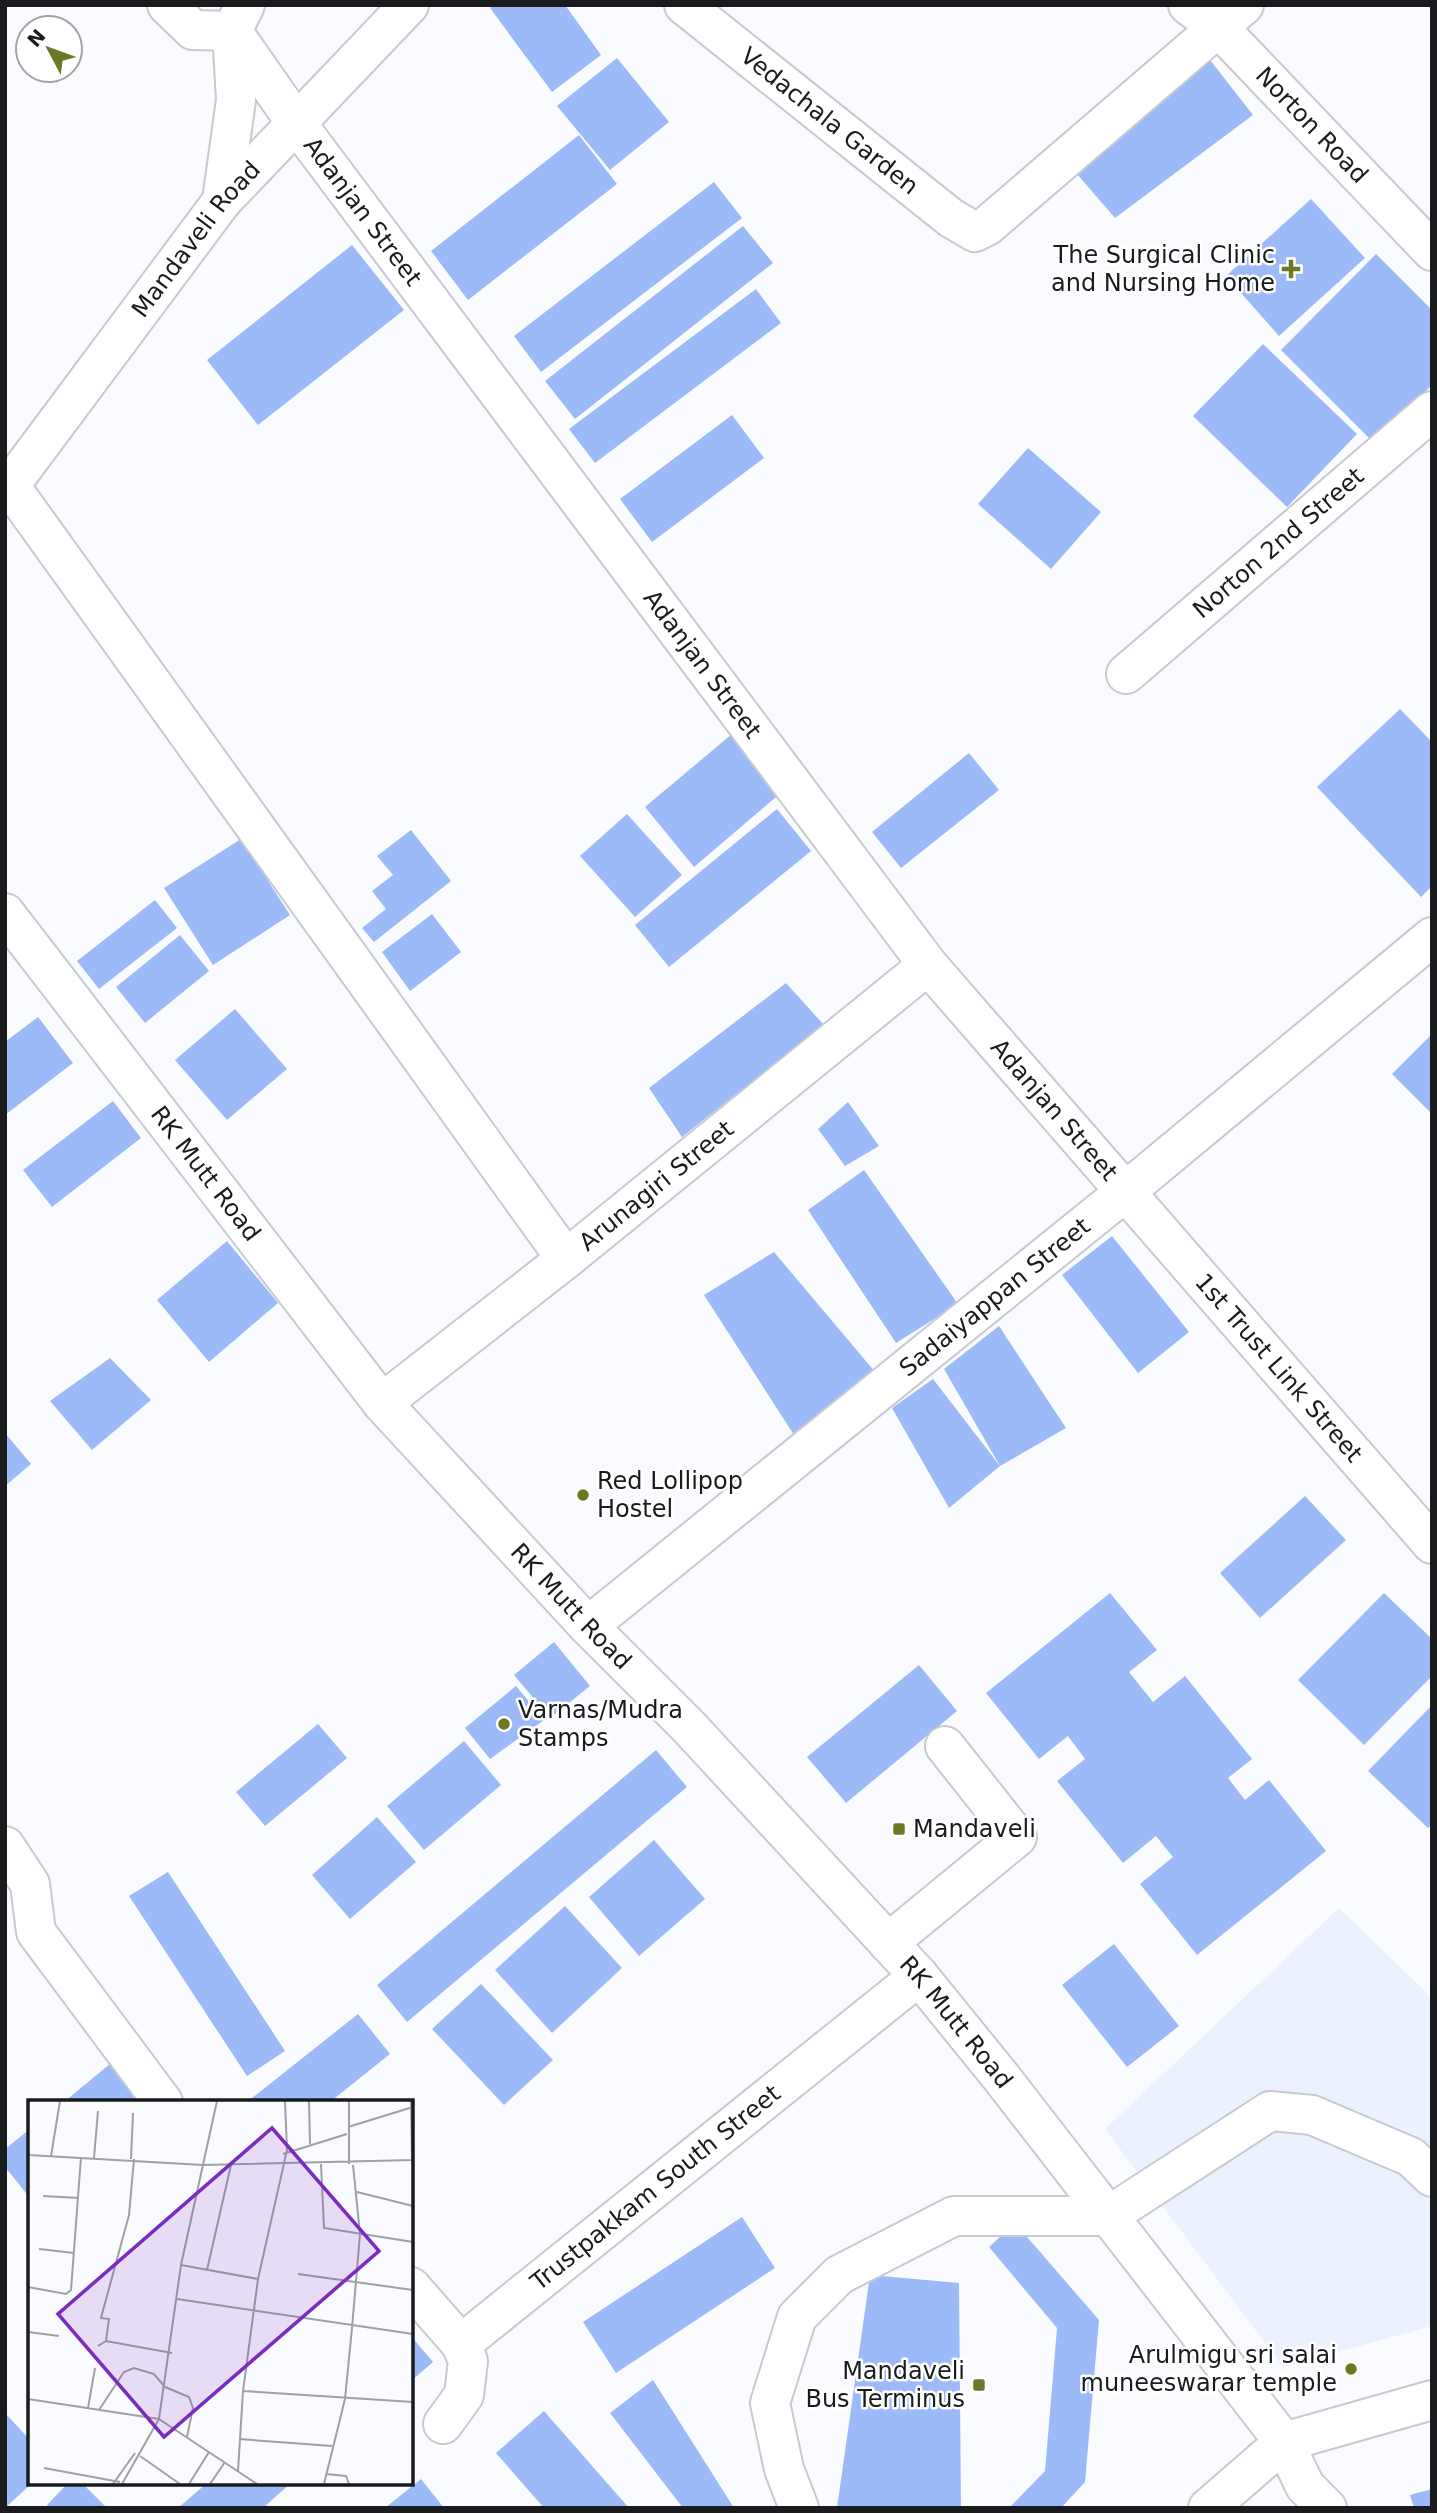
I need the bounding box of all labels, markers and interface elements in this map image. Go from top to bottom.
north arrow [14,14,84,84]
text: N [23,25,50,51]
street label: Vedachala Garden [735,42,924,200]
street label: Norton Road [1250,61,1374,189]
street label: Adanjan Street [298,132,427,291]
street label: Mandaveli Road [126,156,266,323]
place label: The Surgical Clinic and Nursing Home [1051,241,1275,297]
marker: The Surgical Clinic and Nursing Home [1281,259,1301,279]
street label: Norton 2nd Street [1187,462,1369,624]
street label: Adanjan Street [638,585,767,744]
street label: Adanjan Street [985,1033,1123,1186]
street label: RK Mutt Road [145,1101,266,1247]
street label: Arunagiri Street [574,1115,739,1257]
street label: Sadaiyappan Street [894,1212,1096,1382]
street label: 1st Trust Link Street [1189,1268,1368,1468]
place label: Red Lollipop Hostel [597,1467,743,1523]
marker: Red Lollipop Hostel [575,1487,591,1503]
street label: RK Mutt Road [505,1538,637,1675]
place label: Varnas/Mudra Stamps [518,1696,683,1752]
marker: Varnas/Mudra Stamps [496,1716,512,1732]
place label: Mandaveli [913,1815,1036,1843]
marker: Mandaveli [891,1821,907,1837]
street label: RK Mutt Road [894,1950,1019,2094]
street label: Trustpakkam South Street [525,2079,786,2297]
inset map [28,2100,413,2485]
place label: Arulmigu sri salai muneeswarar temple [1081,2341,1337,2397]
place label: Mandaveli Bus Terminus [805,2357,965,2413]
marker: Arulmigu sri salai muneeswarar temple [1343,2361,1359,2377]
marker: Mandaveli Bus Terminus [971,2377,987,2393]

